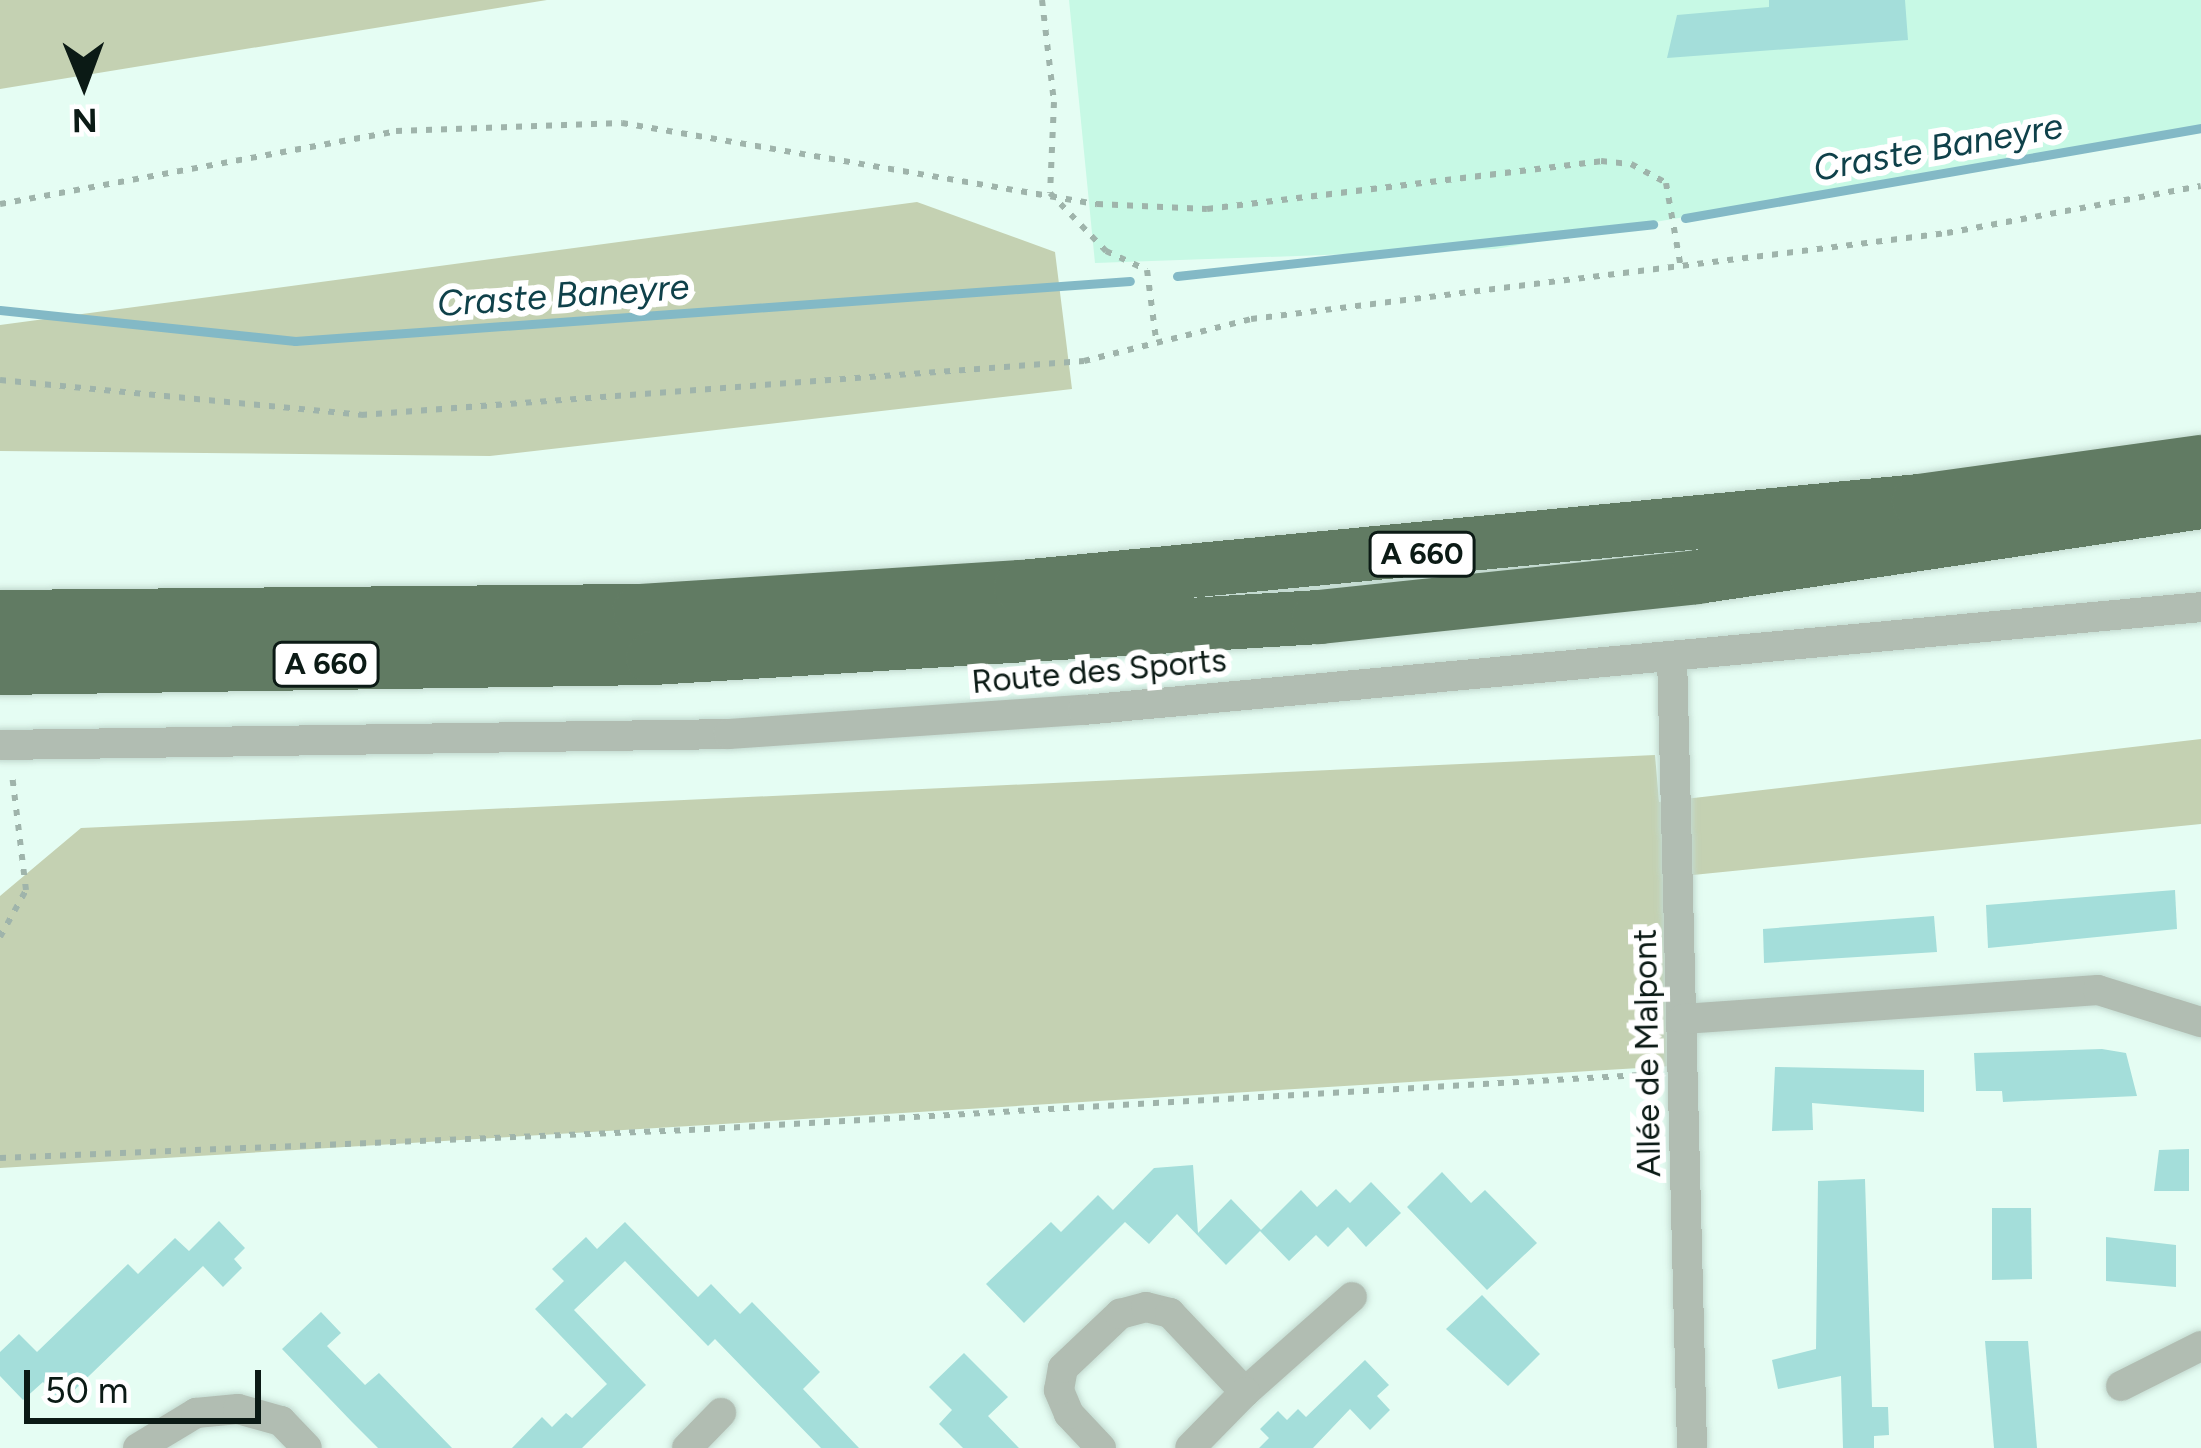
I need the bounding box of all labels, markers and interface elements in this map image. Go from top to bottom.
north arrow [24,24,144,144]
text: N [72,101,98,140]
water label: Craste Baneyre [1810,104,2066,190]
water label: Craste Baneyre [436,265,690,325]
road number: A 660 [1368,530,1476,578]
road number: A 660 [272,640,380,688]
street label: Route des Sports [970,640,1228,702]
street label: Allée de Malpont [1625,929,1669,1177]
scale bar [30,1346,267,1420]
text: 50 m [45,1369,128,1412]

